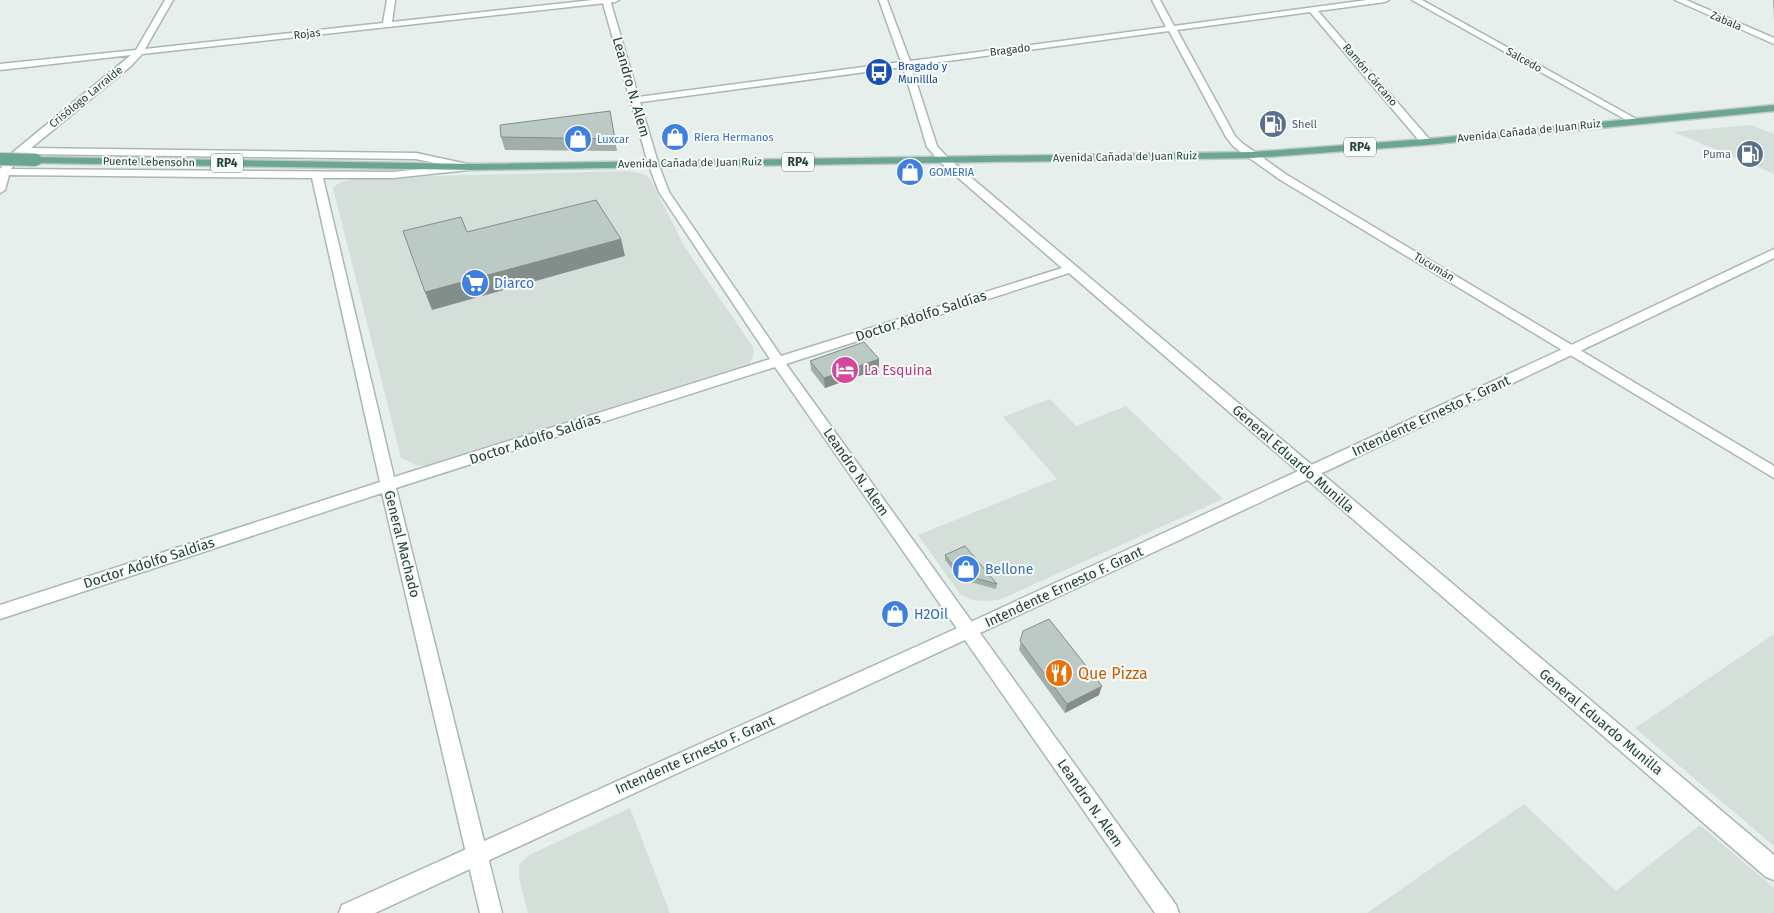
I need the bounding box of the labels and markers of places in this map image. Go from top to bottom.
bus stop icon: Bragado y Munillla [864,57,894,87]
place label: Bragado y Munillla [898,60,948,86]
fuel station icon: Shell [1258,109,1288,139]
place label: Shell [1292,118,1317,131]
shop icon: Riera Hermanos [660,122,690,152]
shop icon: Luxcar [563,124,593,154]
place label: Riera Hermanos [694,131,774,144]
place label: Luxcar [597,133,630,146]
fuel station icon: Puma [1735,139,1765,169]
place label: Puma [1703,148,1731,161]
shop icon: GOMERIA [895,157,925,187]
place label: GOMERIA [929,166,975,179]
supermarket icon: Diarco [460,268,490,298]
place label: Diarco [494,275,534,292]
hotel icon: La Esquina [830,355,860,385]
place label: La Esquina [864,362,932,379]
shop icon: Bellone [951,554,981,584]
place label: Bellone [985,561,1033,578]
shop icon: H2Oil [880,599,910,629]
place label: H2Oil [914,606,948,623]
restaurant icon: Que Pizza [1044,658,1074,688]
place label: Que Pizza [1078,664,1148,683]

